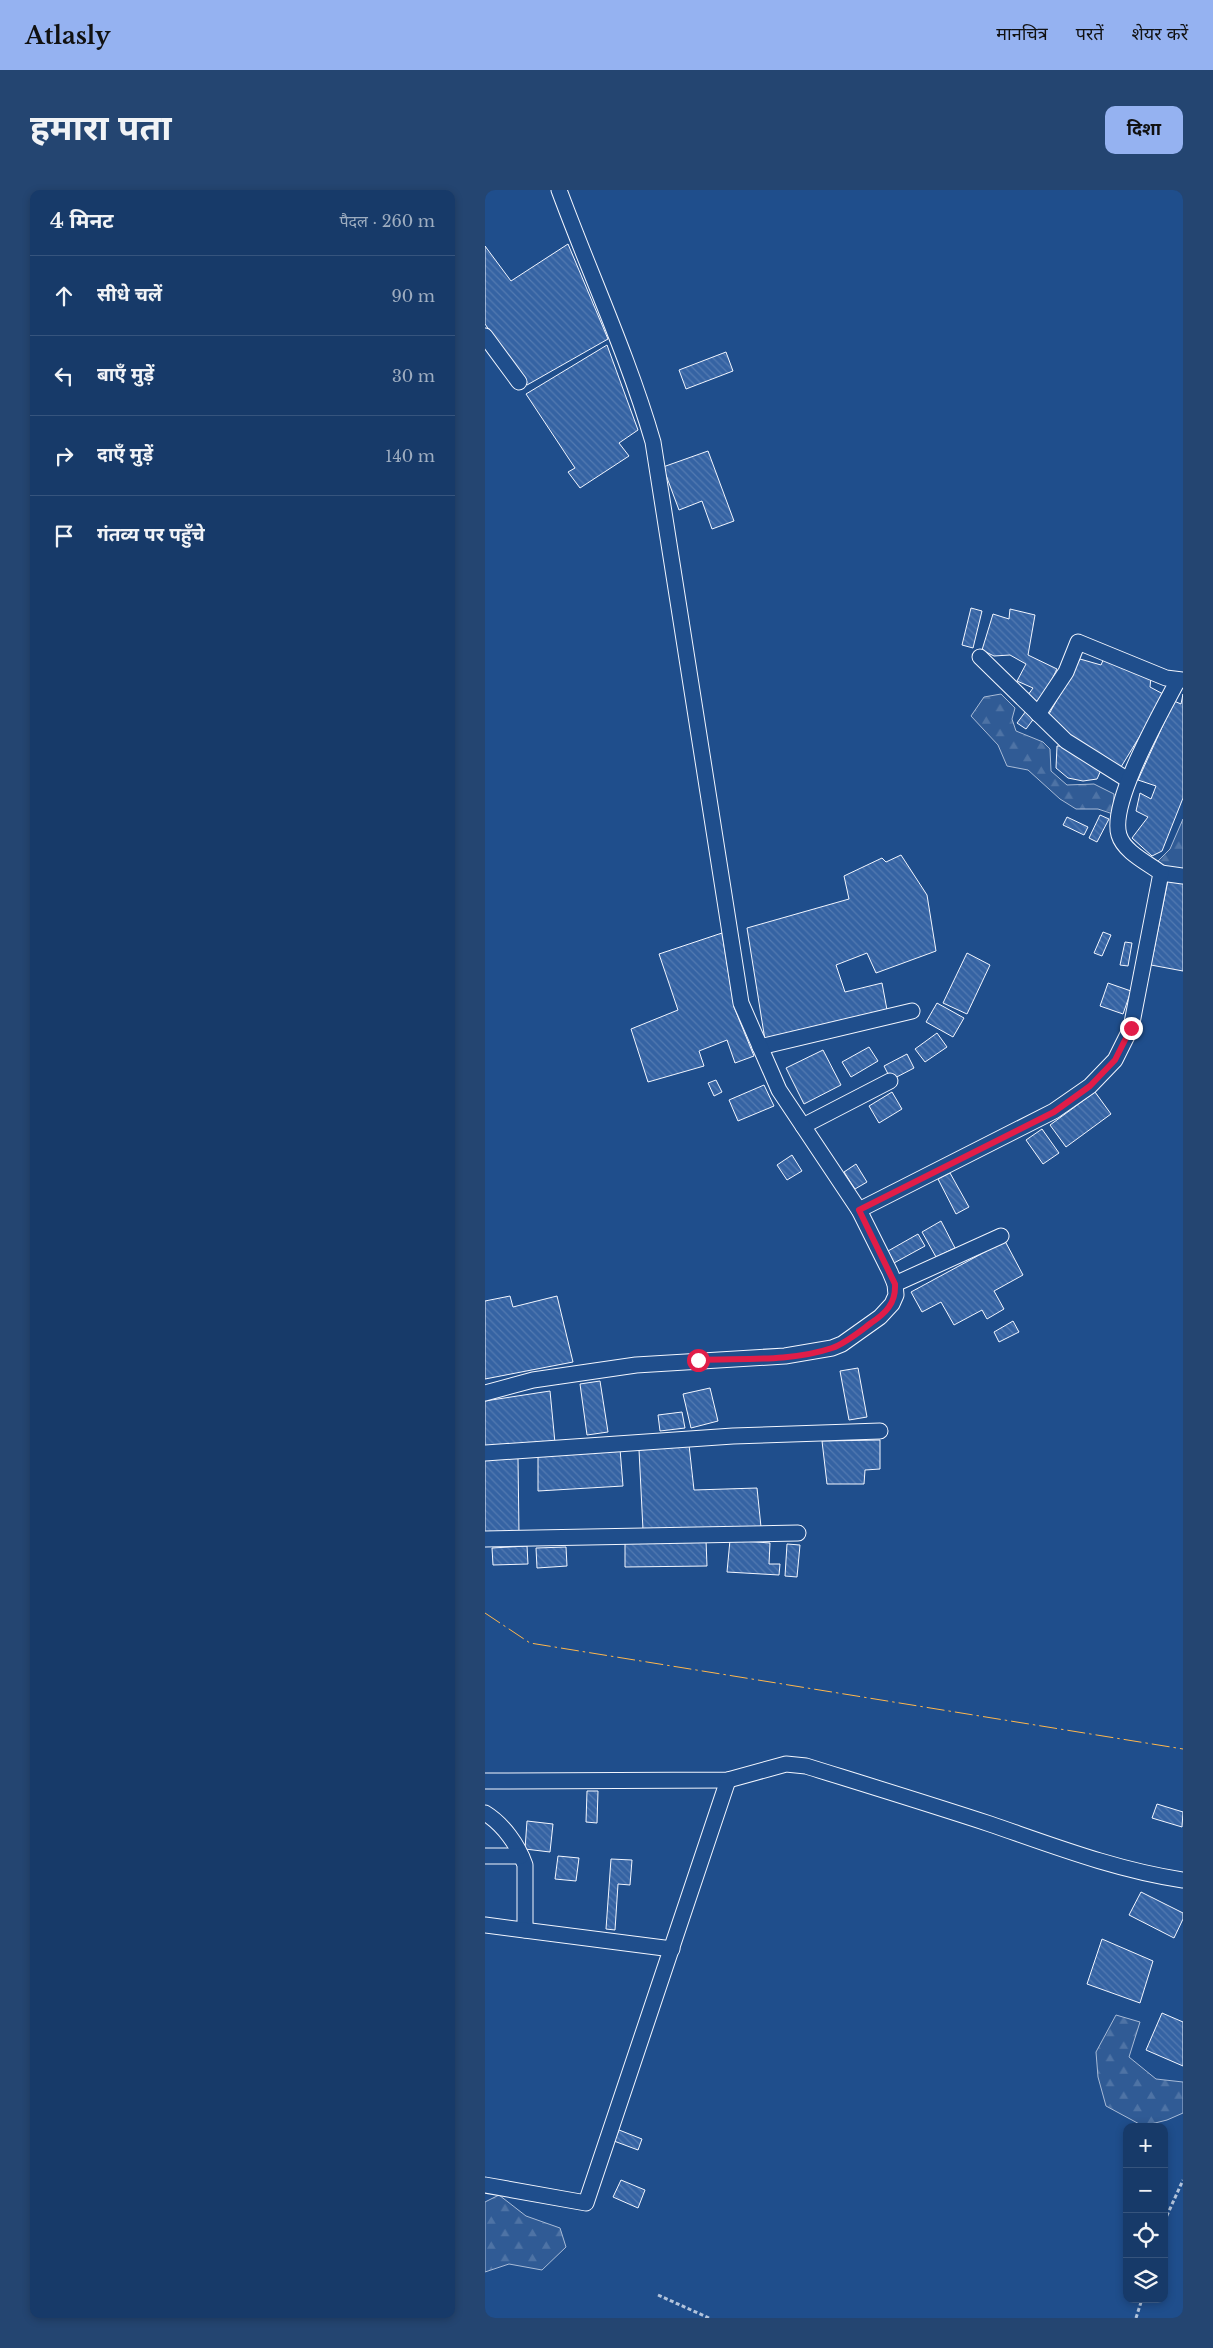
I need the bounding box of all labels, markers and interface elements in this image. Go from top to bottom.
text: Atlasly [25,21,111,50]
text: मानचित्र [996,23,1048,45]
text: परतें [1076,23,1104,45]
text: शेयर करें [1132,23,1188,45]
text: हमारा पता [30,106,171,149]
button: दिशा [1105,106,1183,154]
text: 4 मिनट [50,208,114,234]
text: पैदल · 260 m [339,211,435,231]
icon: ahead [50,282,78,310]
text: सीधे चलें [97,283,162,306]
text: 90 m [392,286,435,306]
icon: left [50,362,78,390]
text: बाएँ मुड़ें [97,363,154,386]
text: 30 m [392,366,435,386]
icon: right [50,442,78,470]
text: दाएँ मुड़ें [97,443,153,466]
text: 140 m [385,446,435,466]
icon: arrive [50,522,78,550]
text: गंतव्य पर पहुँचे [97,523,205,546]
route end [1120,1017,1143,1040]
route start [687,1349,710,1372]
map controls [1123,2123,1168,2303]
button: + [1123,2123,1168,2168]
button: − [1123,2168,1168,2213]
button: locate [1123,2213,1168,2258]
button: layers [1123,2258,1168,2303]

